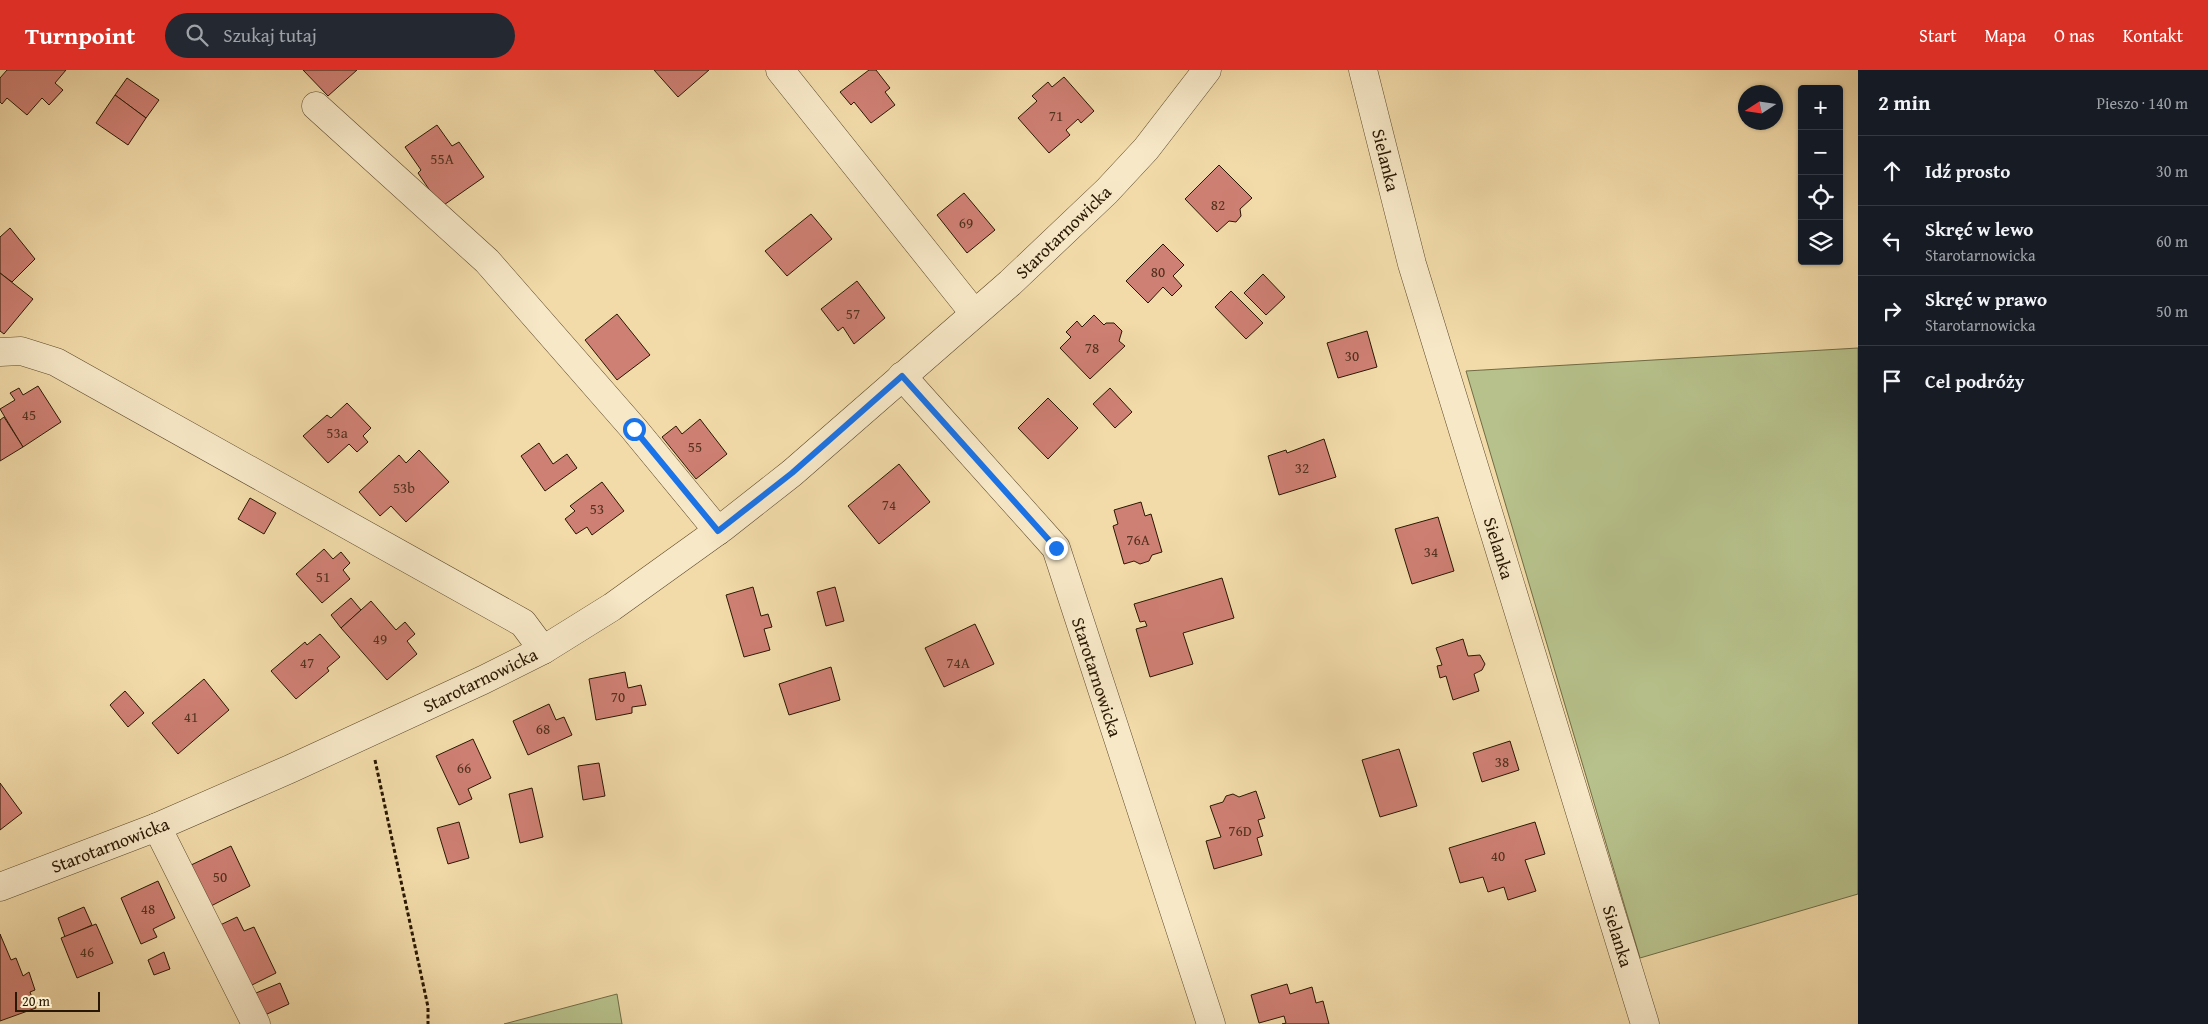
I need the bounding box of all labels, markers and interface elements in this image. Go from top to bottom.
search box [165,13,515,58]
text: Turnpoint [25,18,135,53]
icon: search [183,21,211,49]
text: Szukaj tutaj [223,21,317,49]
text: Start [1919,22,1957,49]
text: Mapa [1985,22,2026,49]
text: O nas [2054,22,2095,49]
text: Kontakt [2123,22,2183,49]
north arrow [1738,85,1783,130]
map controls [1798,85,1843,265]
button: + [1798,85,1843,130]
text: 2 min [1878,87,1930,118]
text: Pieszo · 140 m [2096,91,2188,115]
house number: 71 [1049,105,1063,126]
street label: Sielanka [1365,126,1407,195]
button: − [1798,130,1843,175]
house number: 55A [430,148,454,169]
icon: ahead [1878,157,1906,185]
text: Idź prosto [1925,157,2010,185]
text: 30 m [2156,159,2188,183]
button: locate [1798,175,1843,220]
street label: Starotarnowicka [1009,179,1117,285]
house number: 82 [1211,194,1225,215]
house number: 69 [959,212,973,233]
text: Skręć w lewo [1925,215,2033,243]
button: layers [1798,220,1843,265]
icon: left [1878,227,1906,255]
text: 60 m [2156,229,2188,253]
text: Starotarnowicka [1925,243,2036,267]
house number: 80 [1151,261,1165,282]
text: Skręć w prawo [1925,285,2047,313]
icon: right [1878,297,1906,325]
text: 50 m [2156,299,2188,323]
house number: 57 [846,303,860,324]
text: Starotarnowicka [1925,313,2036,337]
house number: 78 [1085,337,1099,358]
house number: 30 [1345,345,1359,366]
icon: arrive [1878,367,1906,395]
text: Cel podróży [1925,367,2025,395]
house number: 45 [22,404,36,425]
route start [623,418,646,441]
house number: 53a [326,422,348,443]
house number: 55 [688,436,702,457]
house number: 32 [1295,457,1309,478]
house number: 53b [393,477,415,498]
house number: 74 [882,494,896,515]
house number: 53 [590,498,604,519]
street label: Sielanka [1477,514,1521,583]
house number: 76A [1126,529,1150,550]
route end [1045,537,1068,560]
house number: 34 [1424,541,1438,562]
house number: 51 [316,566,330,587]
street label: Starotarnowicka [1065,614,1129,741]
house number: 49 [373,628,387,649]
street label: Starotarnowicka [418,640,542,719]
house number: 47 [300,652,314,673]
house number: 74A [946,652,970,673]
house number: 70 [611,686,625,707]
house number: 41 [184,706,198,727]
house number: 68 [536,718,550,739]
house number: 38 [1495,751,1509,772]
house number: 66 [457,757,471,778]
street label: Starotarnowicka [47,810,173,880]
house number: 76D [1228,820,1252,841]
house number: 40 [1491,845,1505,866]
house number: 50 [213,866,227,887]
house number: 48 [141,898,155,919]
street label: Sielanka [1596,902,1640,971]
house number: 46 [80,941,94,962]
scale bar [15,989,100,1012]
text: 20 m [22,991,50,1011]

